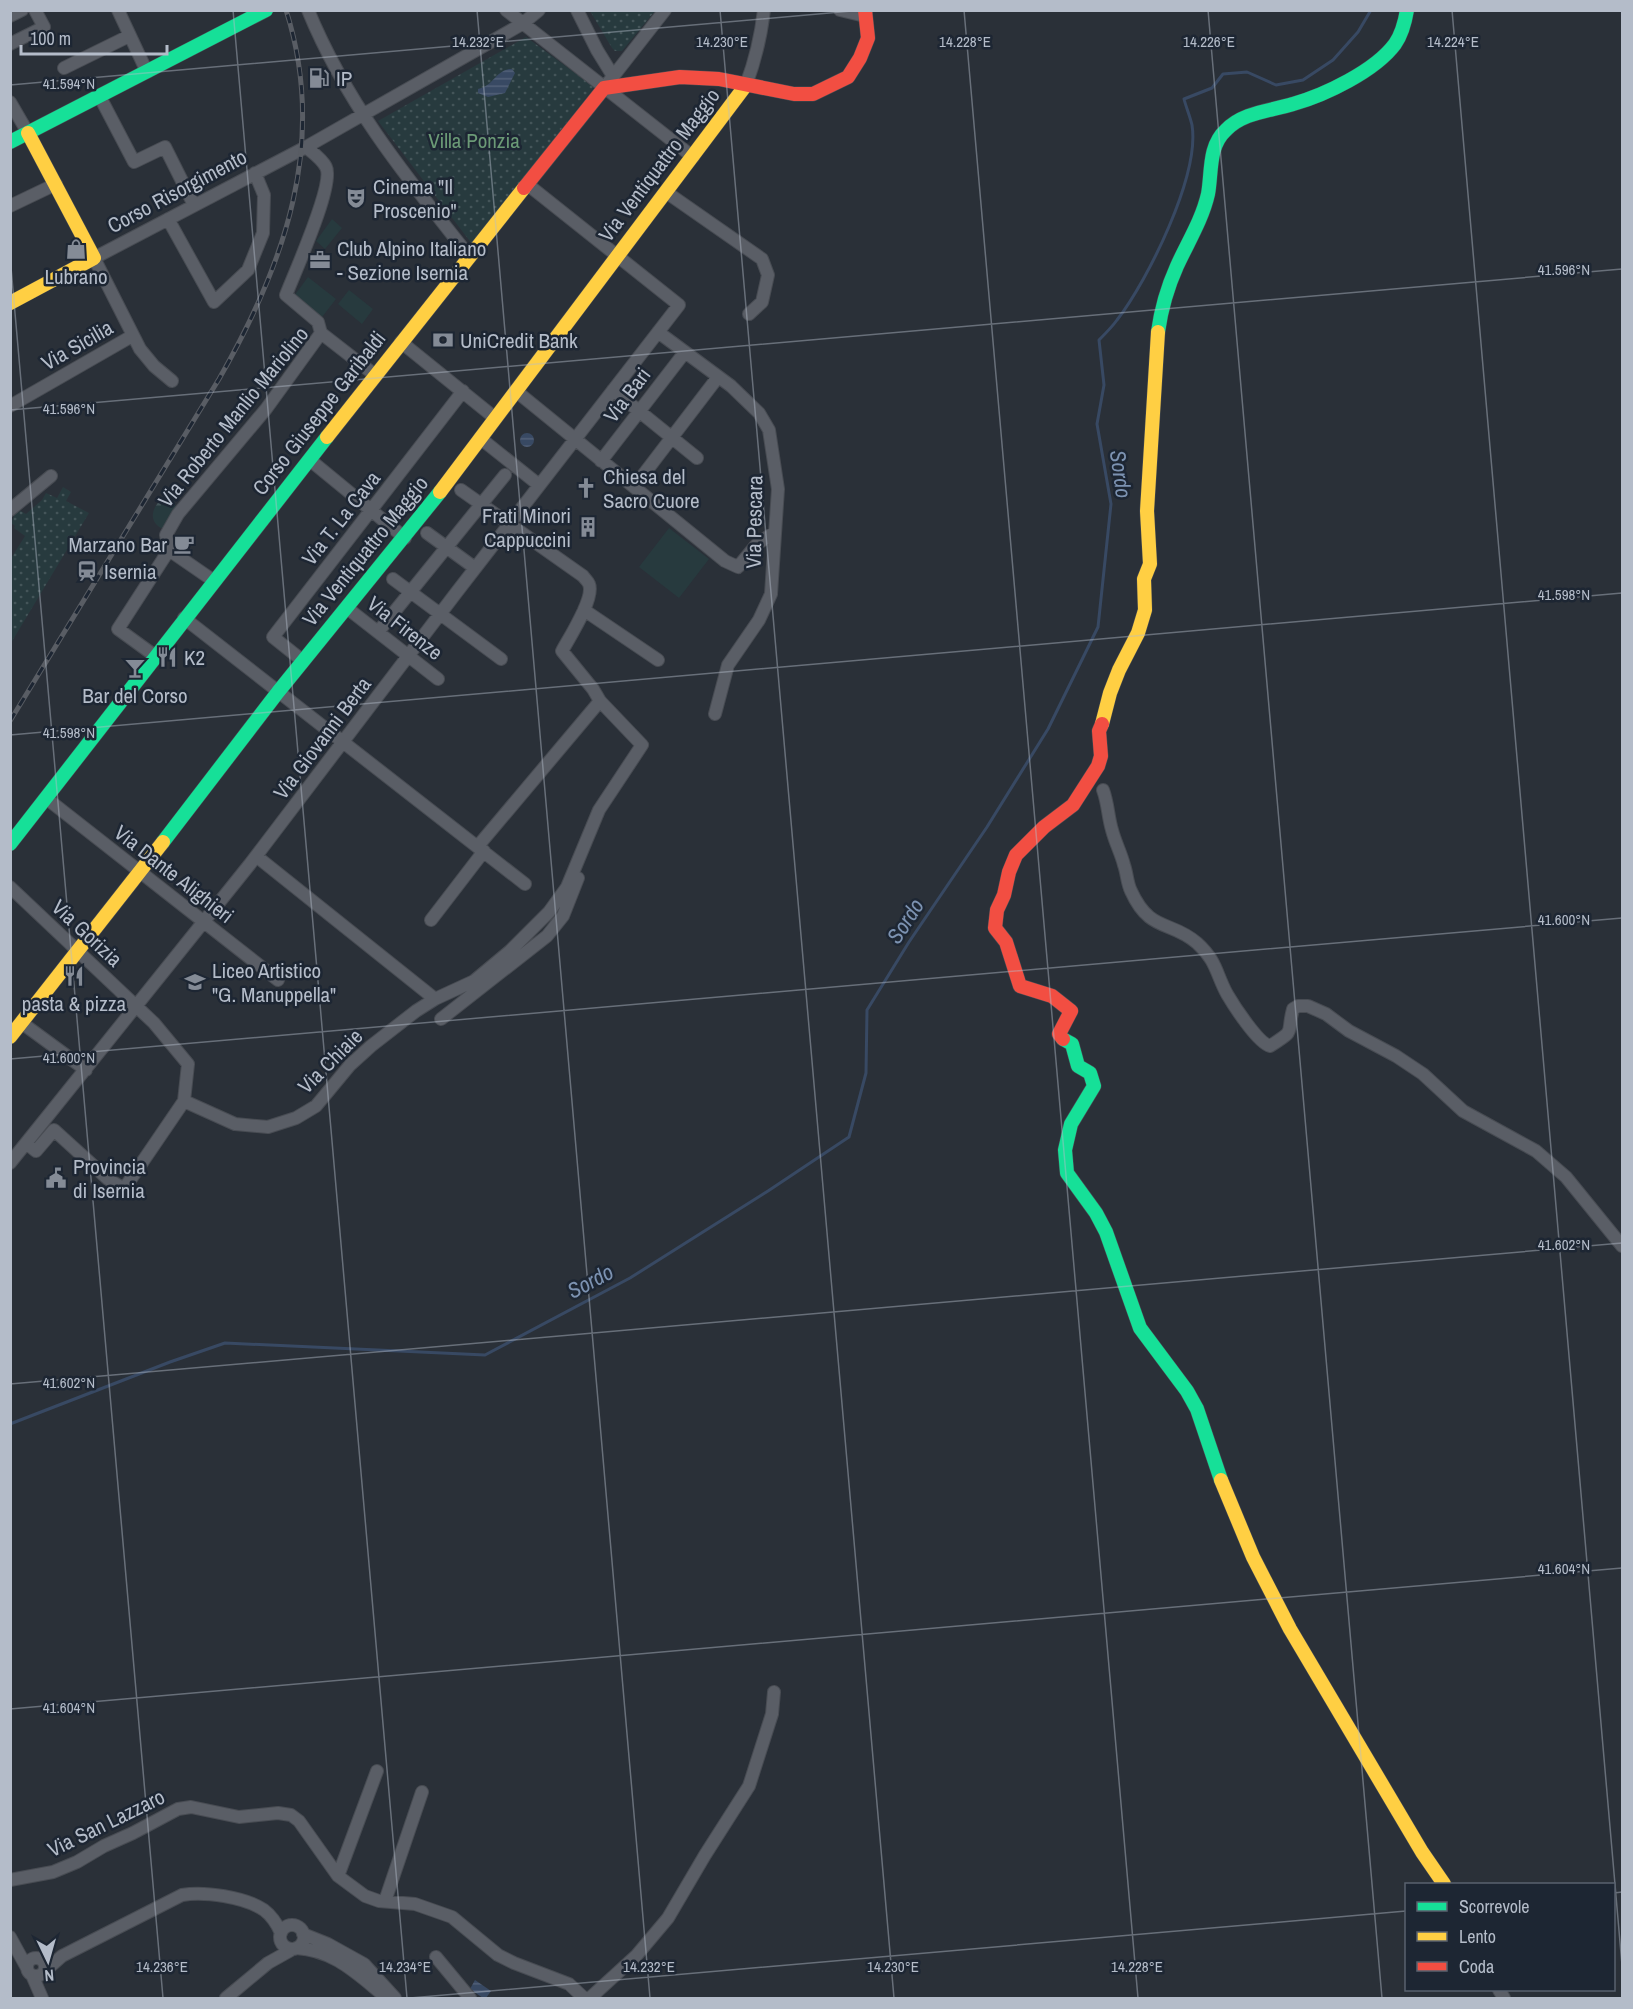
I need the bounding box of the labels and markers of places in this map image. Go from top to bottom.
place label: IP [336,64,352,93]
fuel station icon: IP [307,66,331,90]
place label: Cinema "Il Proscenio" [373,172,457,225]
theatre icon: Cinema "Il Proscenio" [344,186,368,210]
place label: Club Alpino Italiano - Sezione Isernia [337,234,486,287]
shop icon: Lubrano [64,237,88,261]
office icon: Club Alpino Italiano - Sezione Isernia [308,248,332,272]
place label: Lubrano [44,262,108,291]
place label: UniCredit Bank [460,326,578,355]
bank icon: UniCredit Bank [431,328,455,352]
place label: Chiesa del Sacro Cuore [603,462,700,515]
church icon: Chiesa del Sacro Cuore [574,476,598,500]
place label: Frati Minori Cappuccini [482,501,571,554]
building icon: Frati Minori Cappuccini [576,515,600,539]
place label: Marzano Bar [68,530,167,559]
cafe icon: Marzano Bar [172,532,196,556]
place label: Isernia [104,557,157,586]
station icon: Isernia [75,559,99,583]
place label: K2 [184,643,205,672]
restaurant icon: K2 [155,645,179,669]
bar icon: Bar del Corso [123,656,147,680]
place label: Bar del Corso [82,681,188,710]
place label: Liceo Artistico "G. Manuppella" [212,956,336,1009]
restaurant icon: pasta & pizza [62,964,86,988]
school or university icon: Liceo Artistico "G. Manuppella" [183,970,207,994]
place label: pasta & pizza [22,989,127,1018]
place label: Provincia di Isernia [73,1152,146,1205]
public building icon: Provincia di Isernia [44,1166,68,1190]

